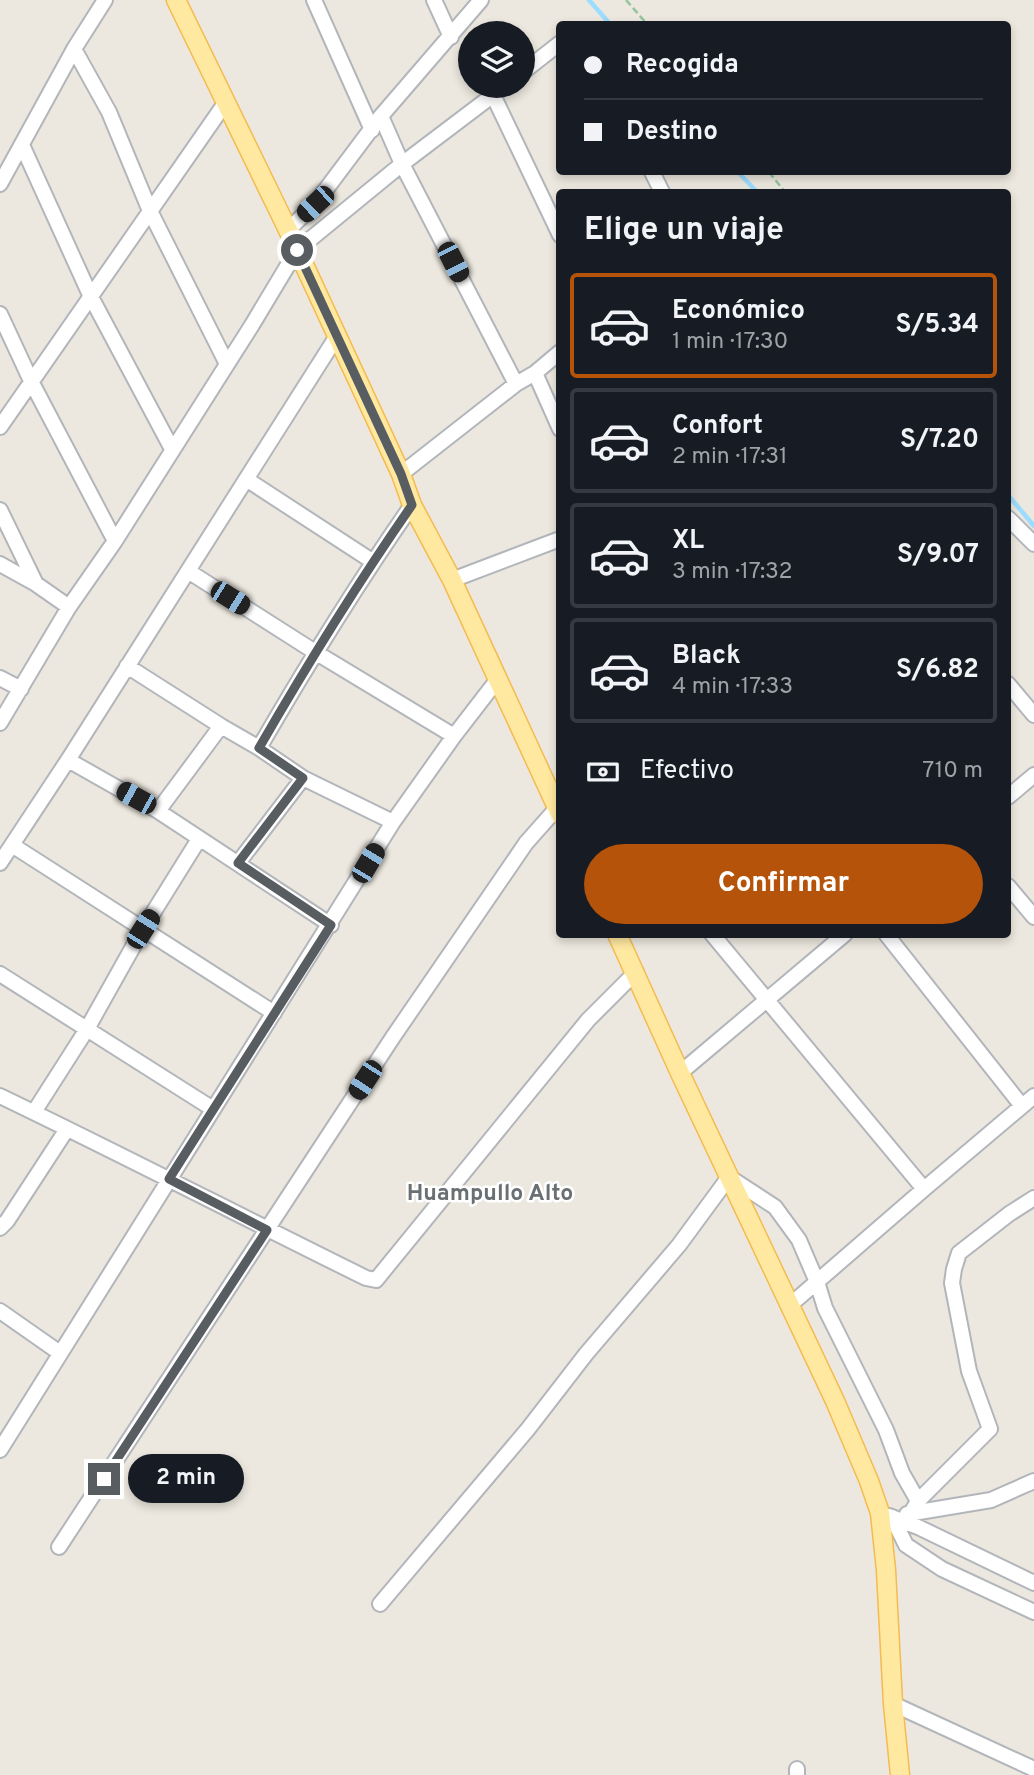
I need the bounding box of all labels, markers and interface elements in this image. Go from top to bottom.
map controls [458,21,535,98]
button: layers [458,21,535,98]
text: Recogida [626,49,739,82]
text: Destino [626,116,718,149]
car [293,182,338,226]
text: Elige un viaje [584,211,784,251]
route start [281,234,313,266]
car [435,239,472,285]
icon: car [588,294,651,357]
text: Económico [672,295,805,328]
text: S/5.34 [895,309,979,342]
text: 1 min · 17:30 [672,328,788,357]
icon: car [588,409,651,472]
text: Confort [672,410,763,443]
text: S/7.20 [900,424,979,457]
text: 2 min · 17:31 [672,443,788,472]
icon: car [588,524,651,587]
text: XL [672,525,704,558]
text: S/9.07 [897,539,979,572]
text: 3 min · 17:32 [672,558,793,587]
car [207,578,254,618]
icon: car [588,639,651,702]
text: Black [672,640,741,673]
text: S/6.82 [896,654,979,687]
text: 4 min · 17:33 [672,673,793,702]
icon: cash [584,753,622,791]
text: Efectivo [640,755,734,788]
text: 710 m [922,757,983,786]
car [113,779,160,817]
car [349,840,388,886]
button: Confirmar [584,844,983,924]
car [123,906,164,952]
car [345,1057,386,1103]
district label: Huampullo Alto [407,1180,573,1209]
callout: 2 min [128,1454,244,1504]
route end [88,1463,120,1495]
text: 2 min [156,1464,216,1493]

